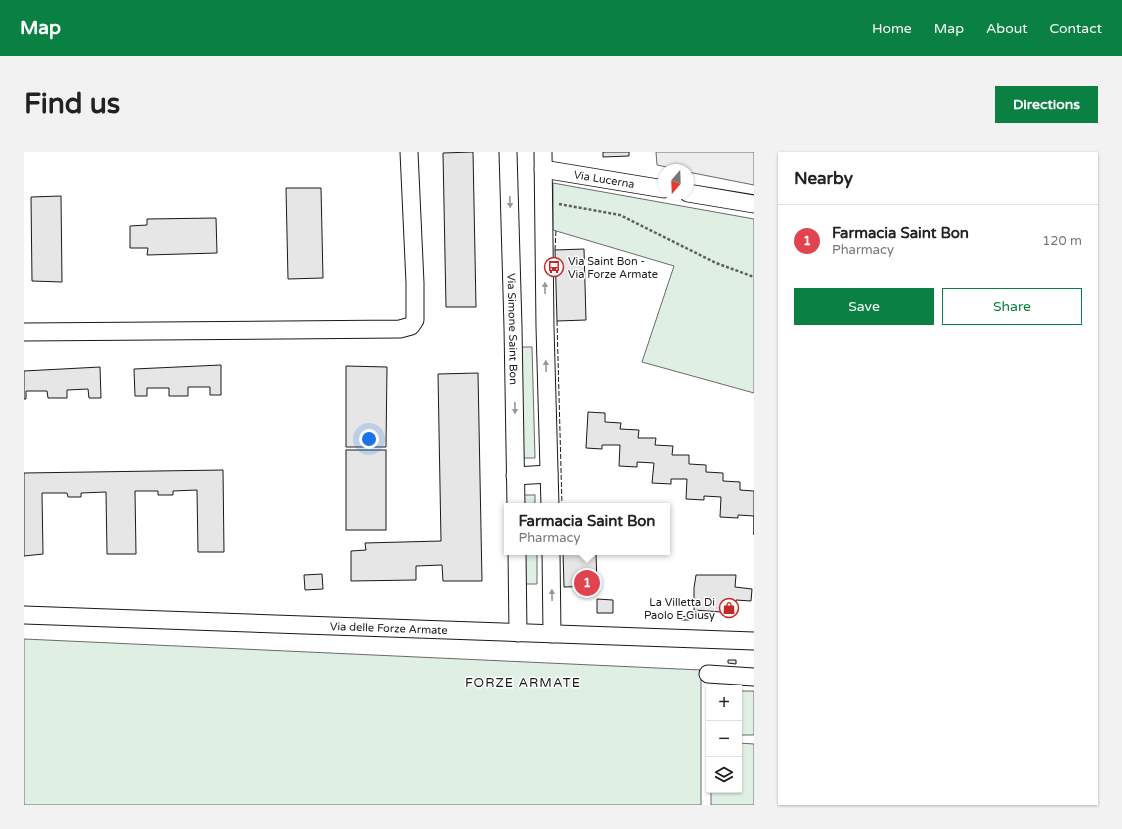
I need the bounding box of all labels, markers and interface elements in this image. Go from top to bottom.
text: Map [20,17,61,39]
text: Home [872,20,912,37]
text: Map [934,20,964,37]
text: About [986,20,1028,37]
text: Contact [1050,20,1102,37]
button: Directions [995,86,1098,123]
text: Find us [24,87,120,121]
north arrow [658,164,694,200]
street label: Via Lucerna [573,168,636,191]
text: Nearby [794,168,853,189]
one-way arrow [507,196,513,209]
text: Farmacia Saint Bon [832,224,969,242]
text: 1 [803,233,811,249]
text: 120 m [1042,233,1082,249]
text: Pharmacy [832,242,894,258]
place label: Via Saint Bon - Via Forze Armate [568,255,658,281]
bus stop icon: Via Saint Bon - Via Forze Armate [543,256,565,278]
street label: Via Simone Saint Bon [505,273,520,385]
one-way arrow [542,281,548,294]
button: Save [794,288,934,325]
button: Share [942,288,1082,325]
one-way arrow [543,359,549,372]
one-way arrow [511,402,518,414]
your location [359,429,379,449]
popup [504,503,670,555]
text: Farmacia Saint Bon [519,512,655,530]
text: Pharmacy [519,530,581,546]
pin: 1 [574,568,600,598]
one-way arrow [549,588,555,601]
place label: La Villetta Di Paolo E Giusy [644,596,715,622]
shop icon: La Villetta Di Paolo E Giusy [718,597,740,619]
street label: Via delle Forze Armate [330,619,448,637]
district label: FORZE ARMATE [465,675,581,691]
map controls [706,685,742,793]
button: + [706,685,742,721]
button: − [706,721,742,757]
button: layers [706,757,742,793]

